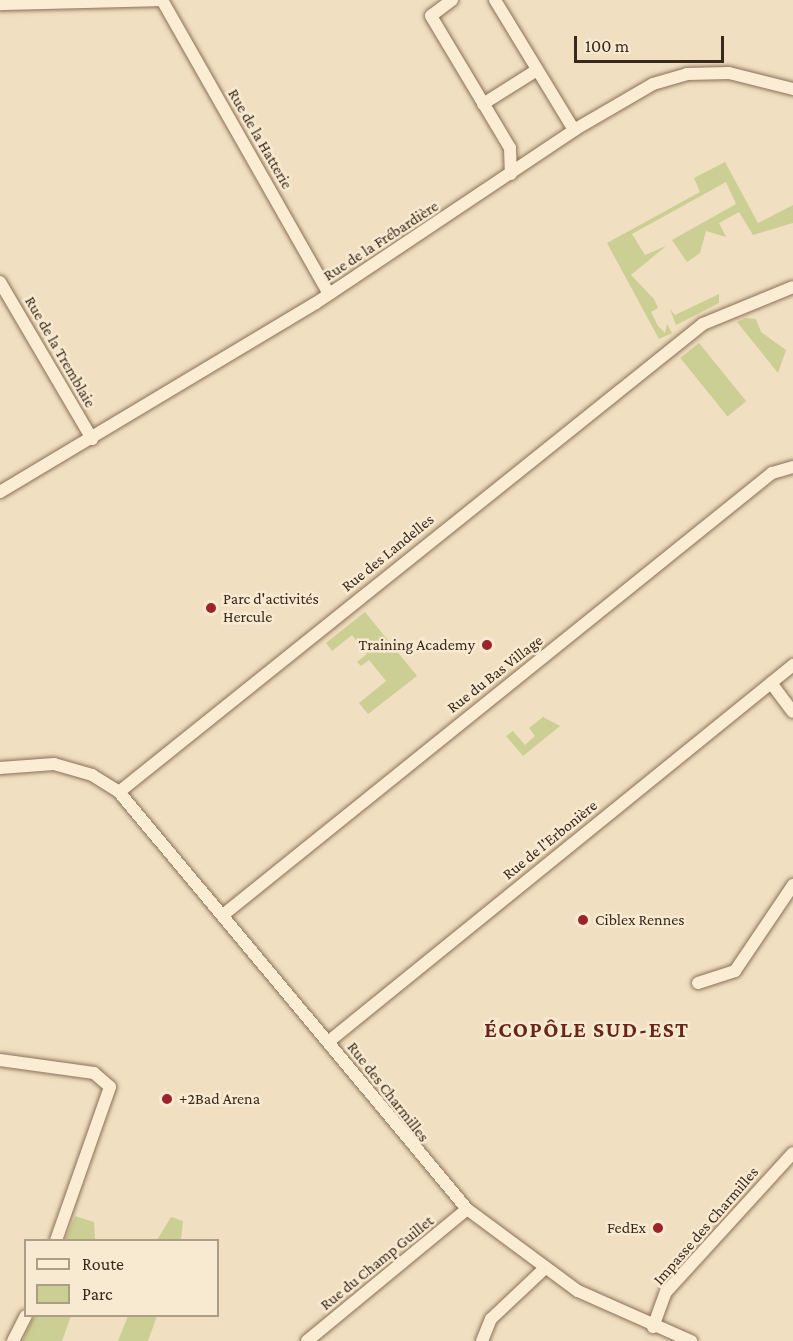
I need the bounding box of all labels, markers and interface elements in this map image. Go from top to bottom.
scale bar [577,24,727,62]
text: 100 m [585,36,629,56]
street label: Rue de la Hatterie [224,85,296,193]
street label: Rue de la Frébardière [320,197,442,285]
street label: Rue de la Tremblaie [20,293,100,411]
street label: Rue des Landelles [338,510,438,596]
place label: Parc d'activités Hercule [223,589,319,627]
marker: Parc d'activités Hercule [204,601,218,615]
street label: Rue du Bas Village [443,631,547,717]
place label: Training Academy [358,635,475,655]
marker: Training Academy [480,638,494,652]
street label: Rue de l'Erbonière [499,796,601,884]
place label: Ciblex Rennes [595,910,685,930]
marker: Ciblex Rennes [576,913,590,927]
district label: ÉCOPÔLE SUD-EST [484,1017,690,1043]
street label: Rue des Charmilles [343,1038,433,1146]
place label: +2Bad Arena [179,1089,260,1109]
marker: +2Bad Arena [160,1092,174,1106]
street label: Impasse des Charmilles [649,1163,763,1289]
street label: Rue du Champ Guillet [316,1211,438,1315]
place label: FedEx [607,1218,646,1238]
marker: FedEx [651,1221,665,1235]
legend [24,1239,219,1317]
text: Route [82,1254,124,1274]
text: Parc [82,1284,113,1304]

